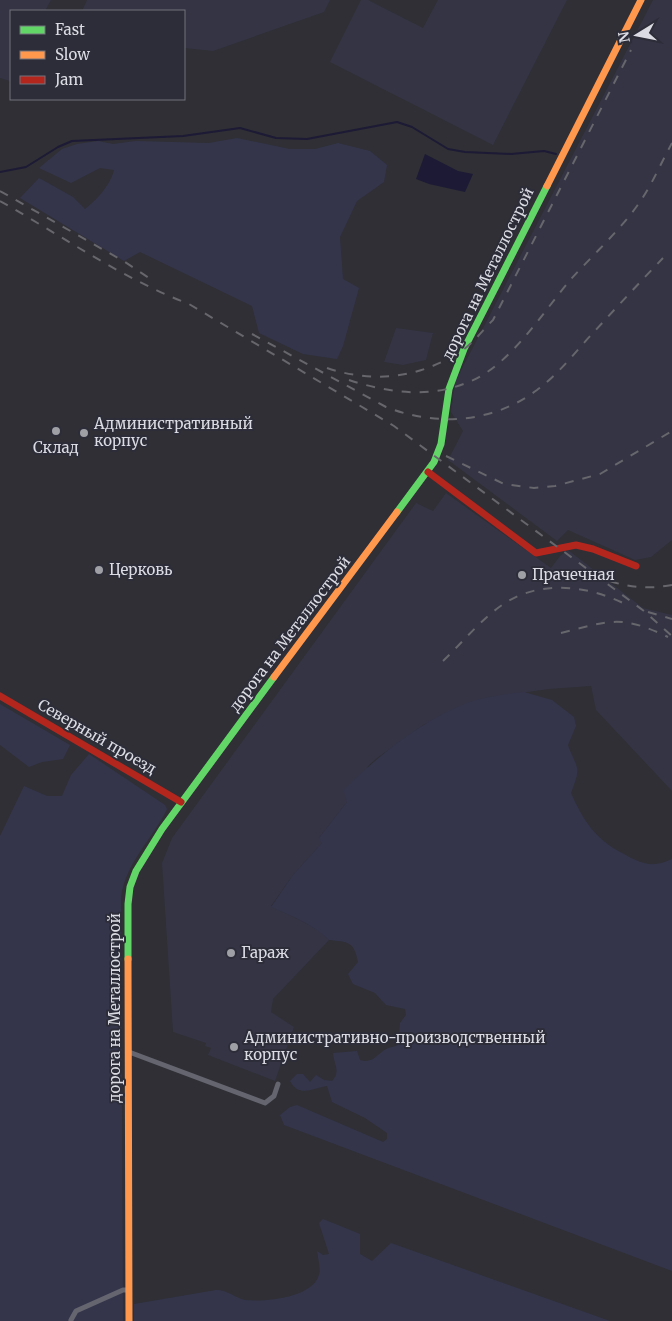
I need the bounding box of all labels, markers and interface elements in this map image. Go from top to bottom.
legend [10,10,185,100]
north arrow [612,10,662,60]
text: Fast [55,20,85,39]
text: N [614,30,634,44]
text: Slow [55,45,90,64]
text: Jam [54,70,83,89]
street label: дорога на Металлострой [437,184,538,364]
place label: Административный корпус [93,414,253,450]
marker: Склад [50,425,62,437]
marker: Административный корпус [78,427,90,439]
place label: Склад [33,438,79,457]
street label: дорога на Металлострой [224,552,354,716]
place label: Церковь [109,560,172,579]
marker: Церковь [93,564,105,576]
place label: Прачечная [532,565,615,584]
marker: Прачечная [516,569,528,581]
street label: Северный проезд [35,695,160,778]
street label: дорога на Металлострой [105,913,124,1104]
place label: Гараж [241,943,289,962]
marker: Гараж [225,947,237,959]
place label: Административно-производственный корпус [243,1028,546,1064]
marker: Административно-производственный корпус [228,1041,240,1053]

